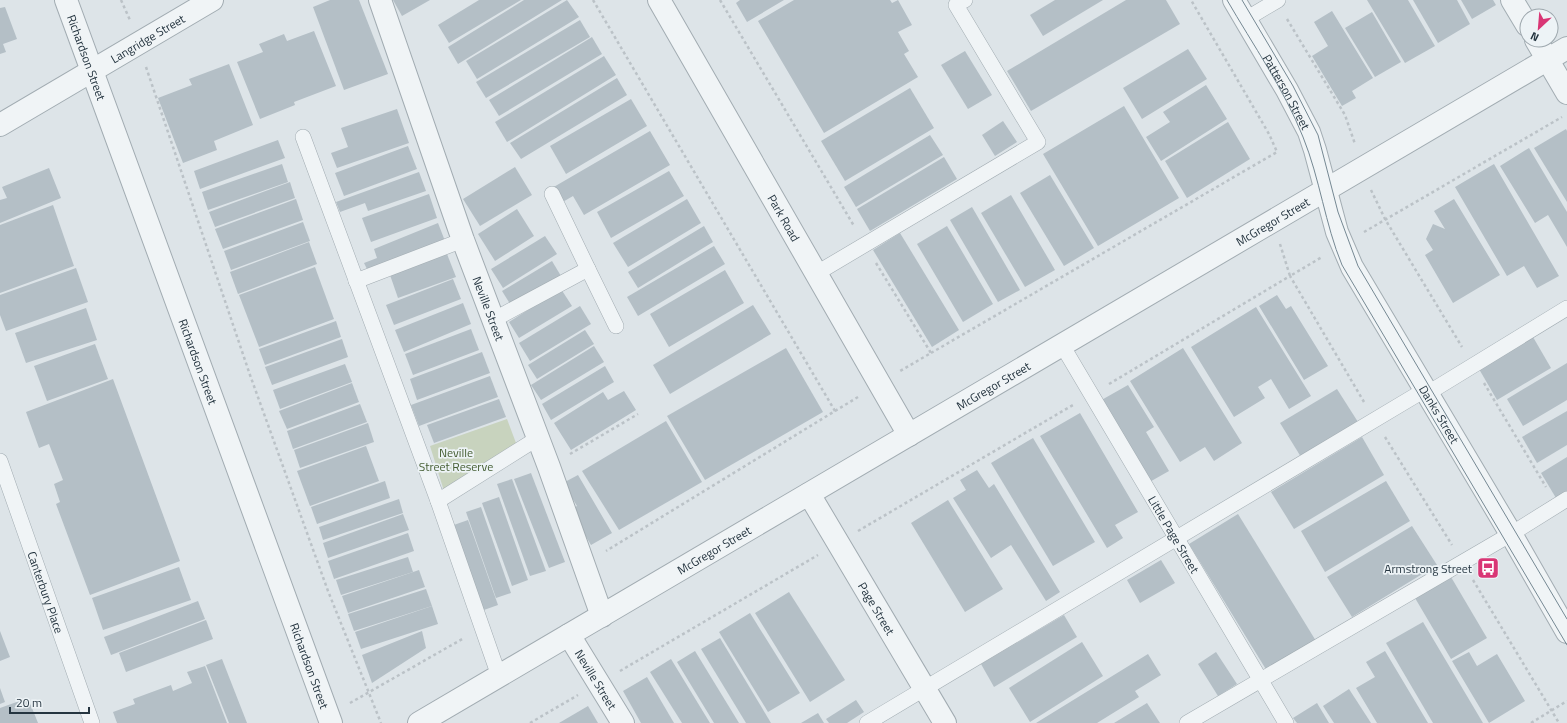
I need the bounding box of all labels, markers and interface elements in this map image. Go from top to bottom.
street label: Langridge Street [107,8,189,68]
north arrow [1519,8,1559,48]
street label: Richardson Street [63,12,112,104]
text: N [1528,28,1542,46]
street label: Patterson Street [1258,50,1316,134]
street label: Park Road [763,191,805,245]
street label: McGregor Street [1232,192,1314,250]
street label: Neville Street [468,273,510,344]
street label: Richardson Street [174,316,223,408]
street label: McGregor Street [952,356,1034,415]
street label: Danks Street [1415,381,1465,448]
park label: Neville Street Reserve [419,443,493,476]
street label: Little Page Street [1144,492,1205,577]
street label: McGregor Street [673,520,755,579]
street label: Canterbury Place [23,549,69,636]
bus stop icon: Armstrong Street [1475,555,1501,581]
place label: Armstrong Street [1384,559,1473,578]
street label: Page Street [854,578,901,639]
street label: Richardson Street [286,620,335,712]
street label: Neville Street [570,645,622,714]
scale bar [10,689,89,715]
text: 20 m [16,693,42,712]

